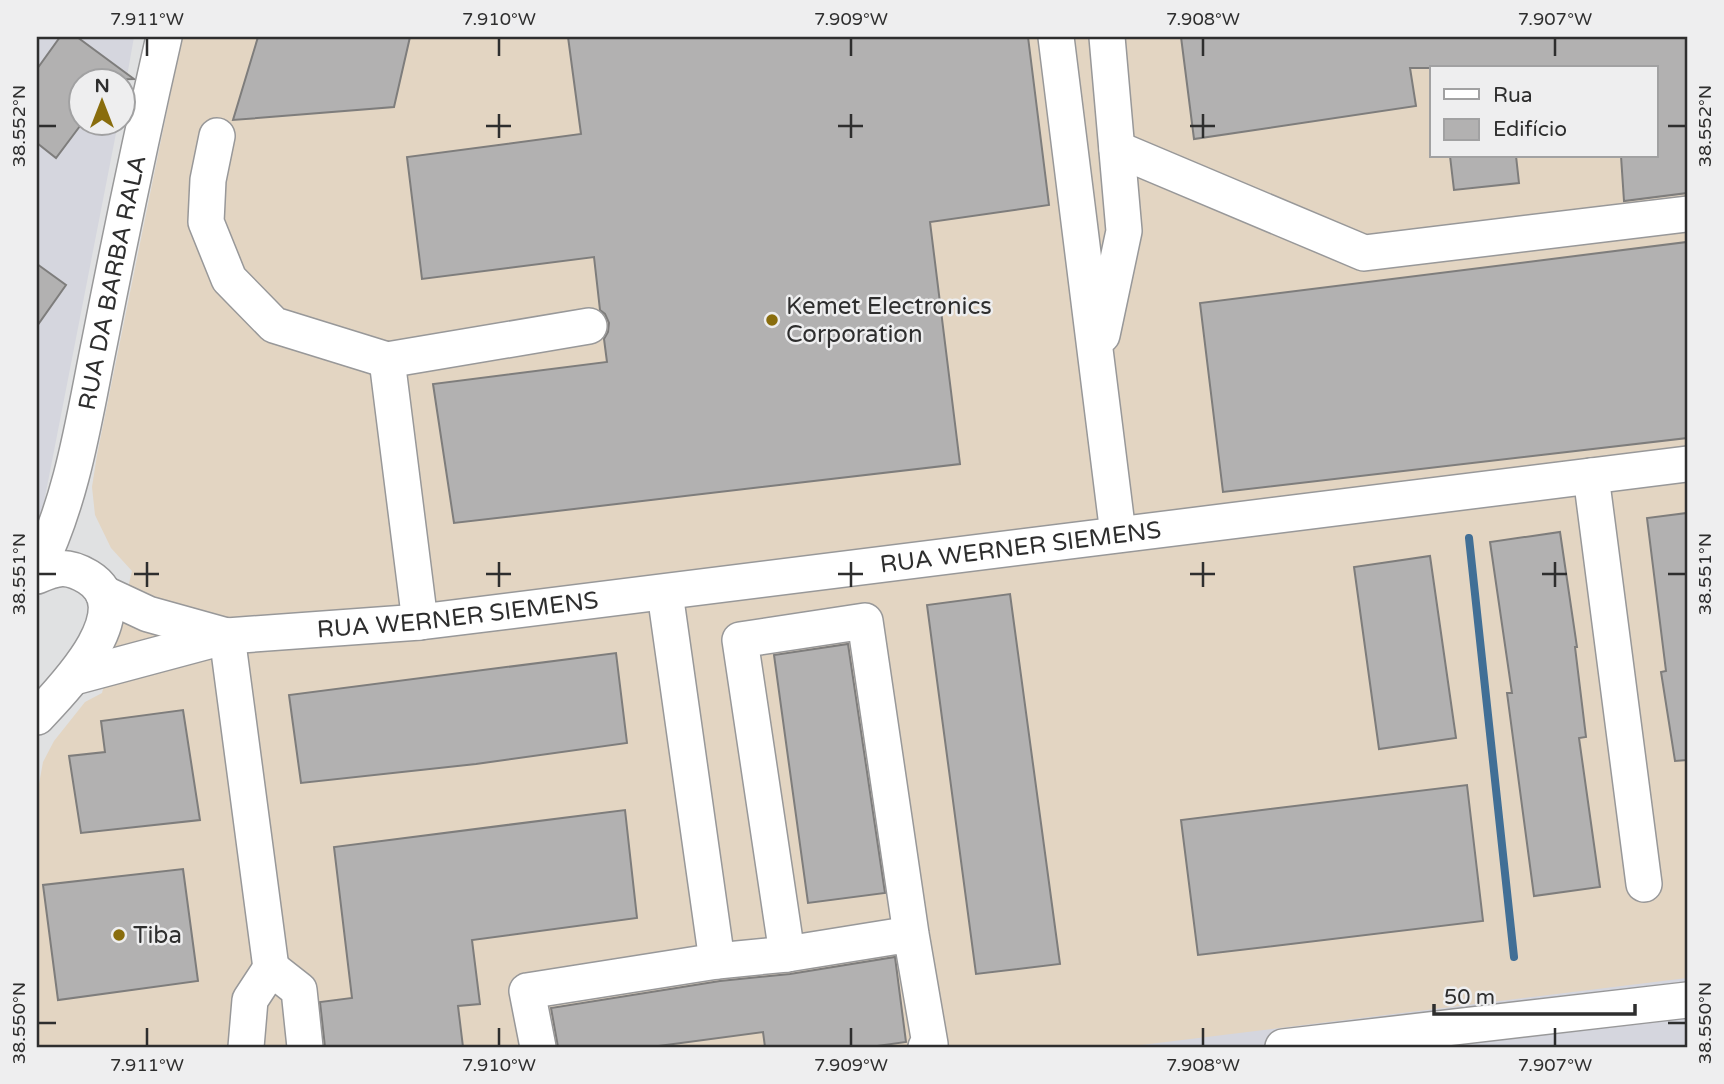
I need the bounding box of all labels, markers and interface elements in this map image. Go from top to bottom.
text: 7.911°W [110,8,184,30]
text: 7.910°W [462,8,536,30]
text: 7.909°W [814,8,888,30]
text: 7.908°W [1166,8,1240,30]
text: 7.907°W [1518,8,1592,30]
north arrow [66,66,136,136]
legend [1430,66,1658,158]
text: N [94,75,110,97]
text: Rua [1493,83,1533,108]
text: 38.552°N [8,85,30,167]
text: 38.552°N [1694,85,1716,167]
text: Edifício [1493,117,1567,142]
street label: RUA DA BARBA RALA [73,152,153,413]
place label: Kemet Electronics Corporation [786,292,992,349]
marker: Kemet Electronics Corporation [764,312,780,328]
street label: RUA WERNER SIEMENS [878,516,1163,580]
text: 38.551°N [8,533,30,615]
text: 38.551°N [1694,533,1716,615]
street label: RUA WERNER SIEMENS [316,586,600,644]
place label: Tiba [133,921,182,950]
marker: Tiba [111,927,127,943]
scale bar [1434,972,1635,1016]
text: 38.550°N [8,982,30,1064]
text: 38.550°N [1694,982,1716,1064]
text: 50 m [1444,985,1495,1010]
text: 7.911°W [110,1054,184,1076]
text: 7.910°W [462,1054,536,1076]
text: 7.909°W [814,1054,888,1076]
text: 7.908°W [1166,1054,1240,1076]
text: 7.907°W [1518,1054,1592,1076]

